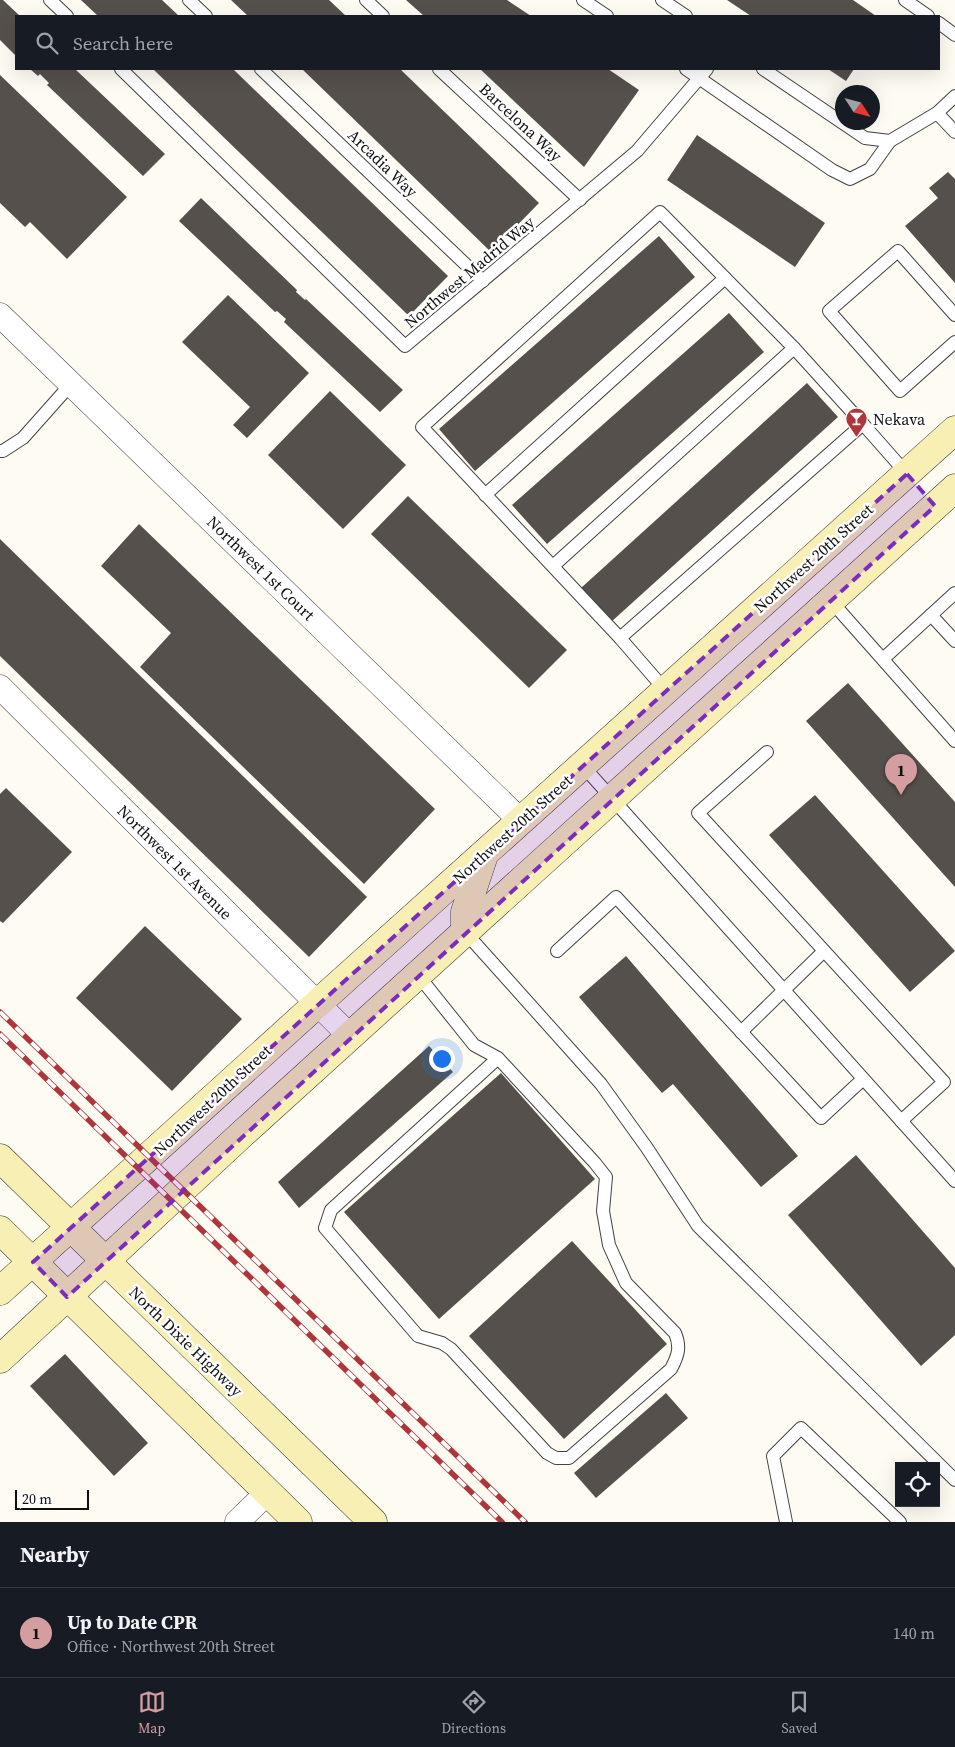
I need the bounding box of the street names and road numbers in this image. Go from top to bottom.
street label: Barcelona Way [475,78,568,167]
street label: Arcadia Way [343,124,423,202]
street label: Northwest Madrid Way [399,211,539,333]
street label: Northwest 20th Street [749,498,878,618]
street label: Northwest 1st Court [202,511,320,626]
street label: Northwest 20th Street [448,769,577,889]
street label: Northwest 1st Avenue [113,800,237,924]
street label: Northwest 20th Street [148,1039,276,1160]
street label: North Dixie Highway [124,1281,248,1402]

